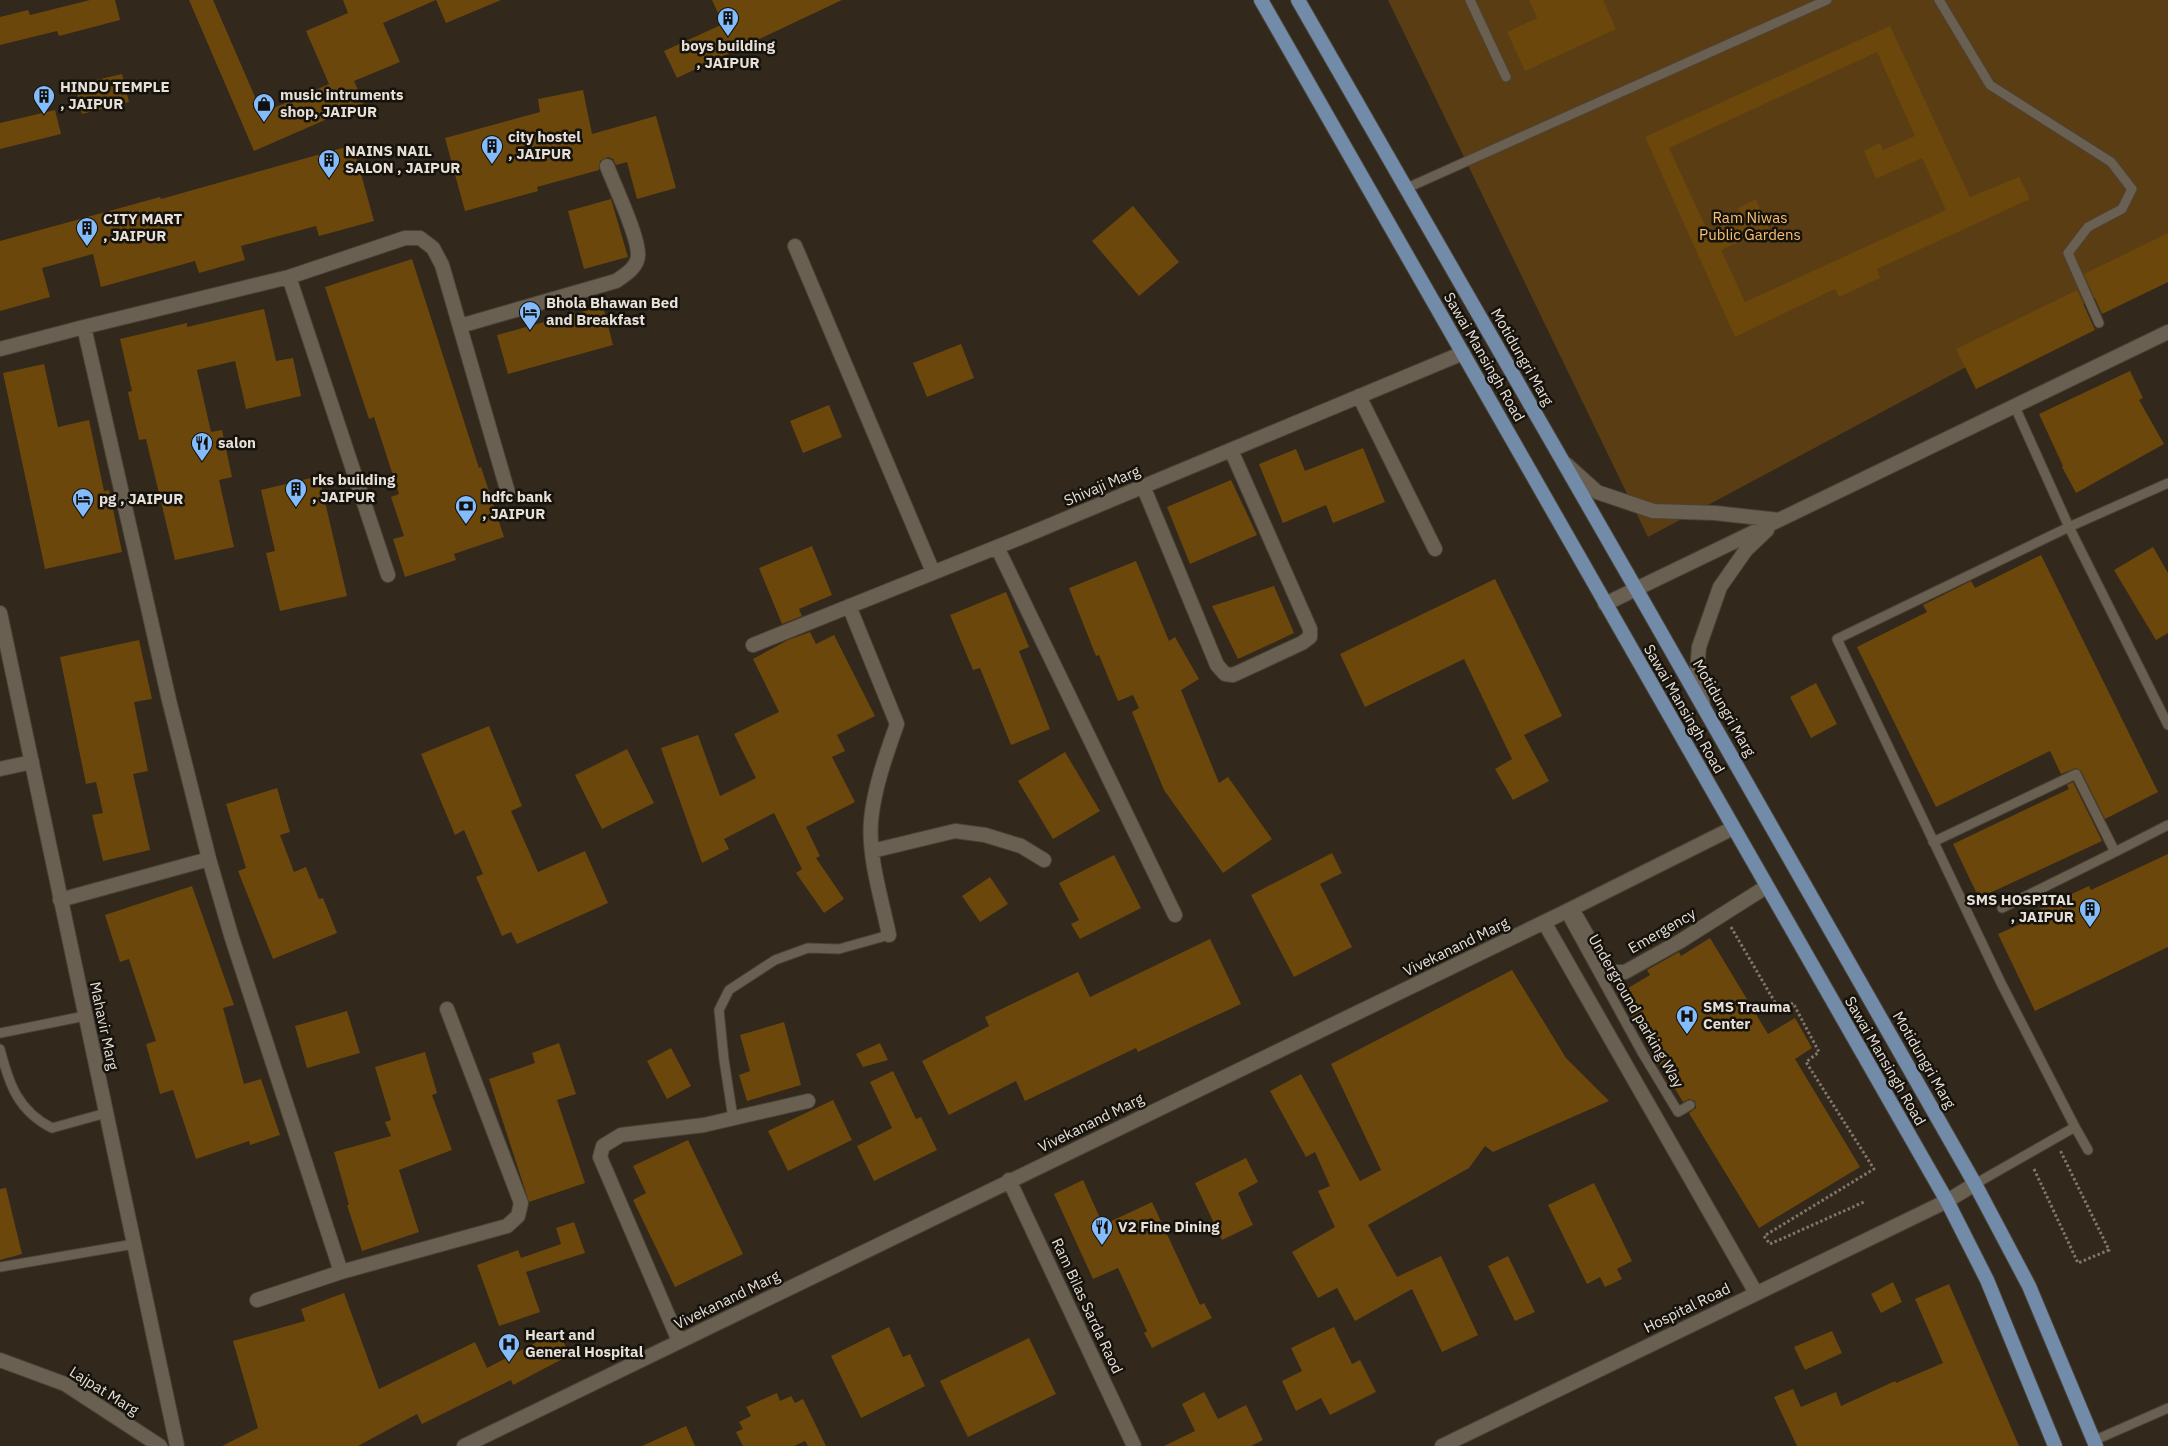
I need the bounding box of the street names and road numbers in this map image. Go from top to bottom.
street label: Sawai Mansingh Road [1440,289,1529,425]
street label: Motidungri Marg [1487,305,1558,409]
street label: Shivaji Marg [1061,461,1143,510]
street label: Sawai Mansingh Road [1640,641,1729,777]
street label: Motidungri Marg [1689,656,1760,760]
street label: Emergency [1625,903,1699,958]
street label: Vivekanand Marg [1400,913,1512,980]
street label: Underground parking Way [1585,931,1688,1091]
street label: Mahavir Marg [86,980,123,1072]
street label: Sawai Mansingh Road [1841,993,1930,1129]
street label: Motidungri Marg [1889,1008,1960,1112]
street label: Vivekanand Marg [1035,1089,1147,1156]
street label: Ram Bilas Sarda Raod [1048,1235,1127,1377]
street label: Vivekanand Marg [671,1266,783,1333]
street label: Hospital Road [1640,1278,1733,1337]
street label: Lajpat Marg [66,1362,142,1419]

